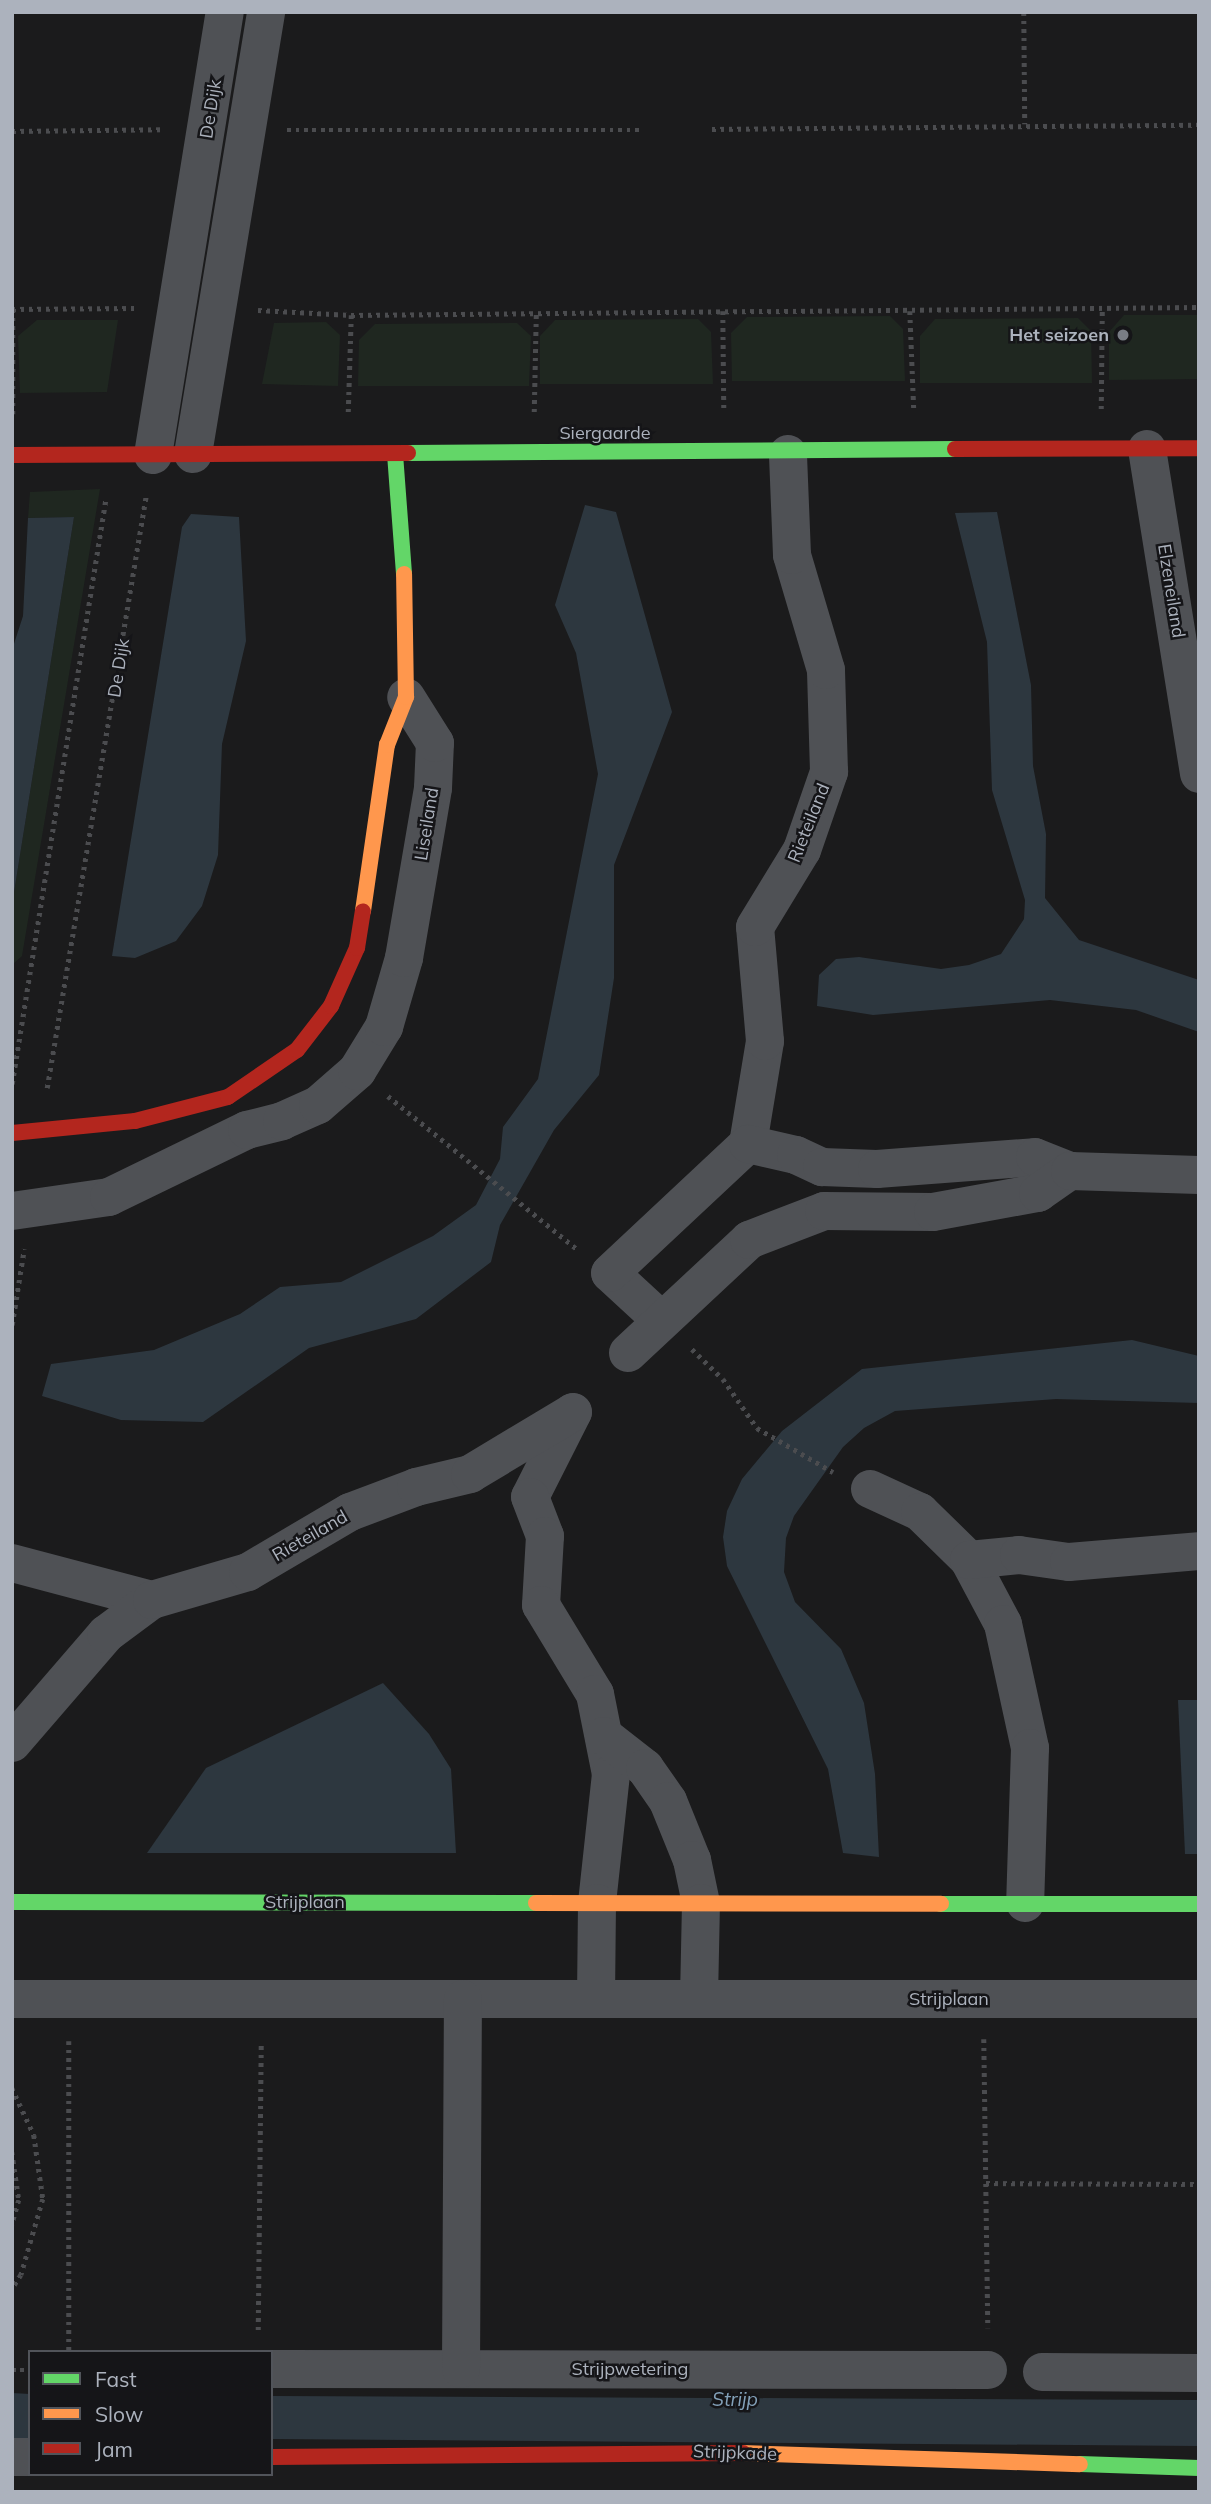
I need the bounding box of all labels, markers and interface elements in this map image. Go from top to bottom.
street label: De Dijk [196,78,226,140]
place label: Het seizoen [1009,324,1109,346]
marker: Het seizoen [1115,327,1131,343]
street label: Siergaarde [559,422,651,444]
street label: Elzeneiland [1153,542,1189,640]
street label: De Dijk [104,637,134,699]
street label: Rieteiland [783,780,835,866]
street label: Liseiland [411,786,443,862]
street label: Rieteiland [269,1506,351,1566]
street label: Strijplaan [265,1891,345,1913]
street label: Strijplaan [909,1988,989,2010]
legend [28,2350,273,2476]
street label: Strijpwetering [572,2358,688,2380]
text: Fast [95,2366,137,2392]
water label: Strijp [712,2389,758,2411]
text: Slow [95,2401,143,2427]
text: Jam [95,2436,133,2462]
street label: Strijpkade [693,2441,777,2465]

